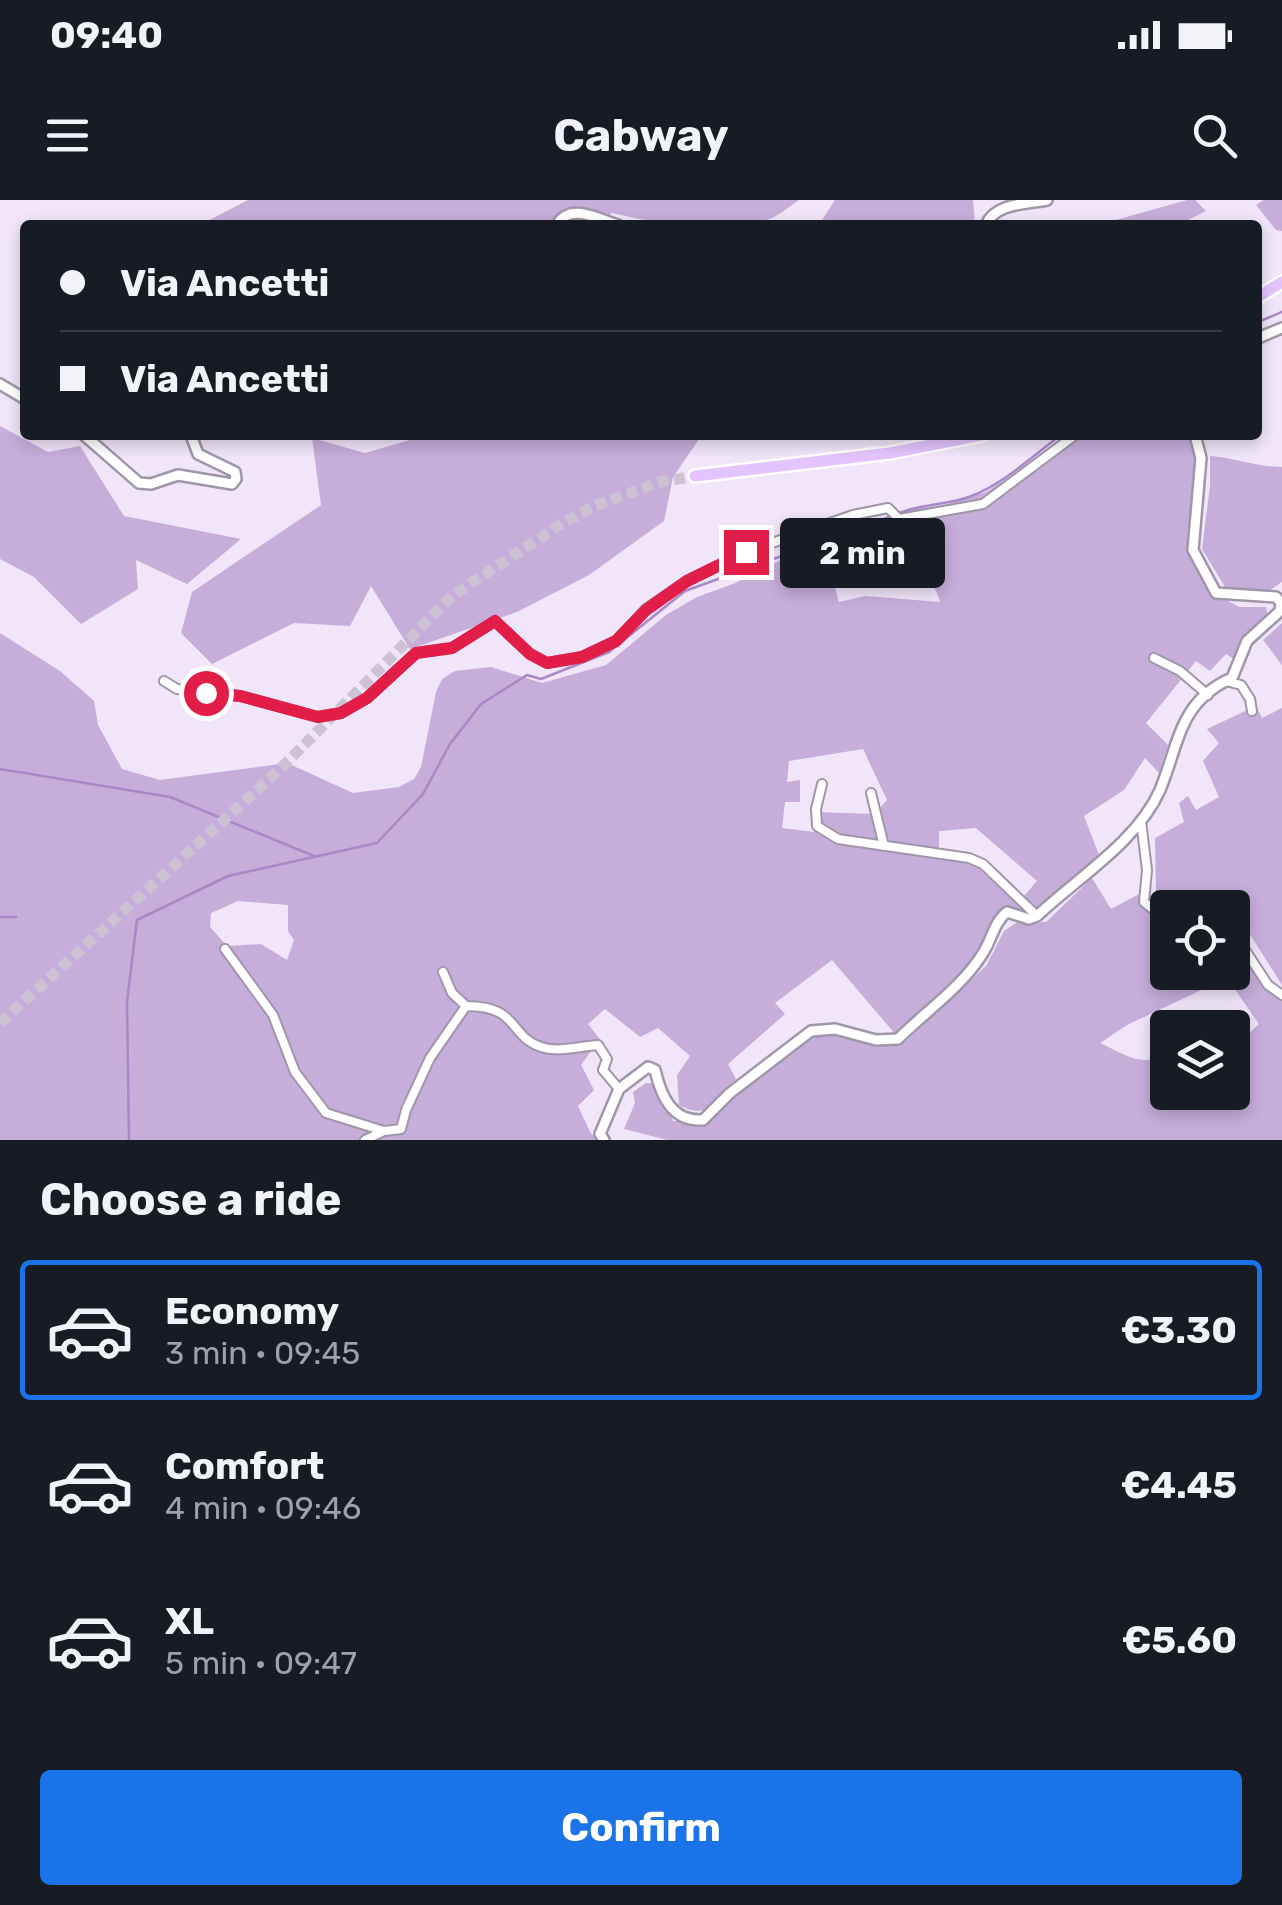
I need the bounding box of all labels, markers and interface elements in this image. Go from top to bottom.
text: 09:40 [50,12,163,58]
icon: menu [40,108,95,163]
icon: search [1187,108,1242,163]
text: Cabway [553,109,729,162]
text: Via Ancetti [120,260,329,306]
text: Via Ancetti [120,356,329,402]
callout: 2 min [781,517,946,587]
route end [724,530,769,575]
text: 2 min [819,534,906,572]
route start [184,671,229,716]
map controls [1150,890,1250,1110]
button: locate [1150,890,1250,990]
button: layers [1150,1010,1250,1110]
text: Choose a ride [40,1173,342,1226]
icon: car [45,1285,135,1375]
text: Economy [165,1288,339,1334]
text: €3.30 [1120,1307,1237,1353]
text: 3 min · 09:45 [165,1334,360,1372]
icon: car [45,1440,135,1530]
text: Comfort [165,1443,324,1489]
text: €4.45 [1120,1462,1237,1508]
text: 4 min · 09:46 [165,1489,361,1527]
icon: car [45,1595,135,1685]
text: XL [165,1598,214,1644]
text: €5.60 [1122,1617,1237,1663]
text: 5 min · 09:47 [165,1644,357,1682]
button: Confirm [40,1770,1242,1885]

